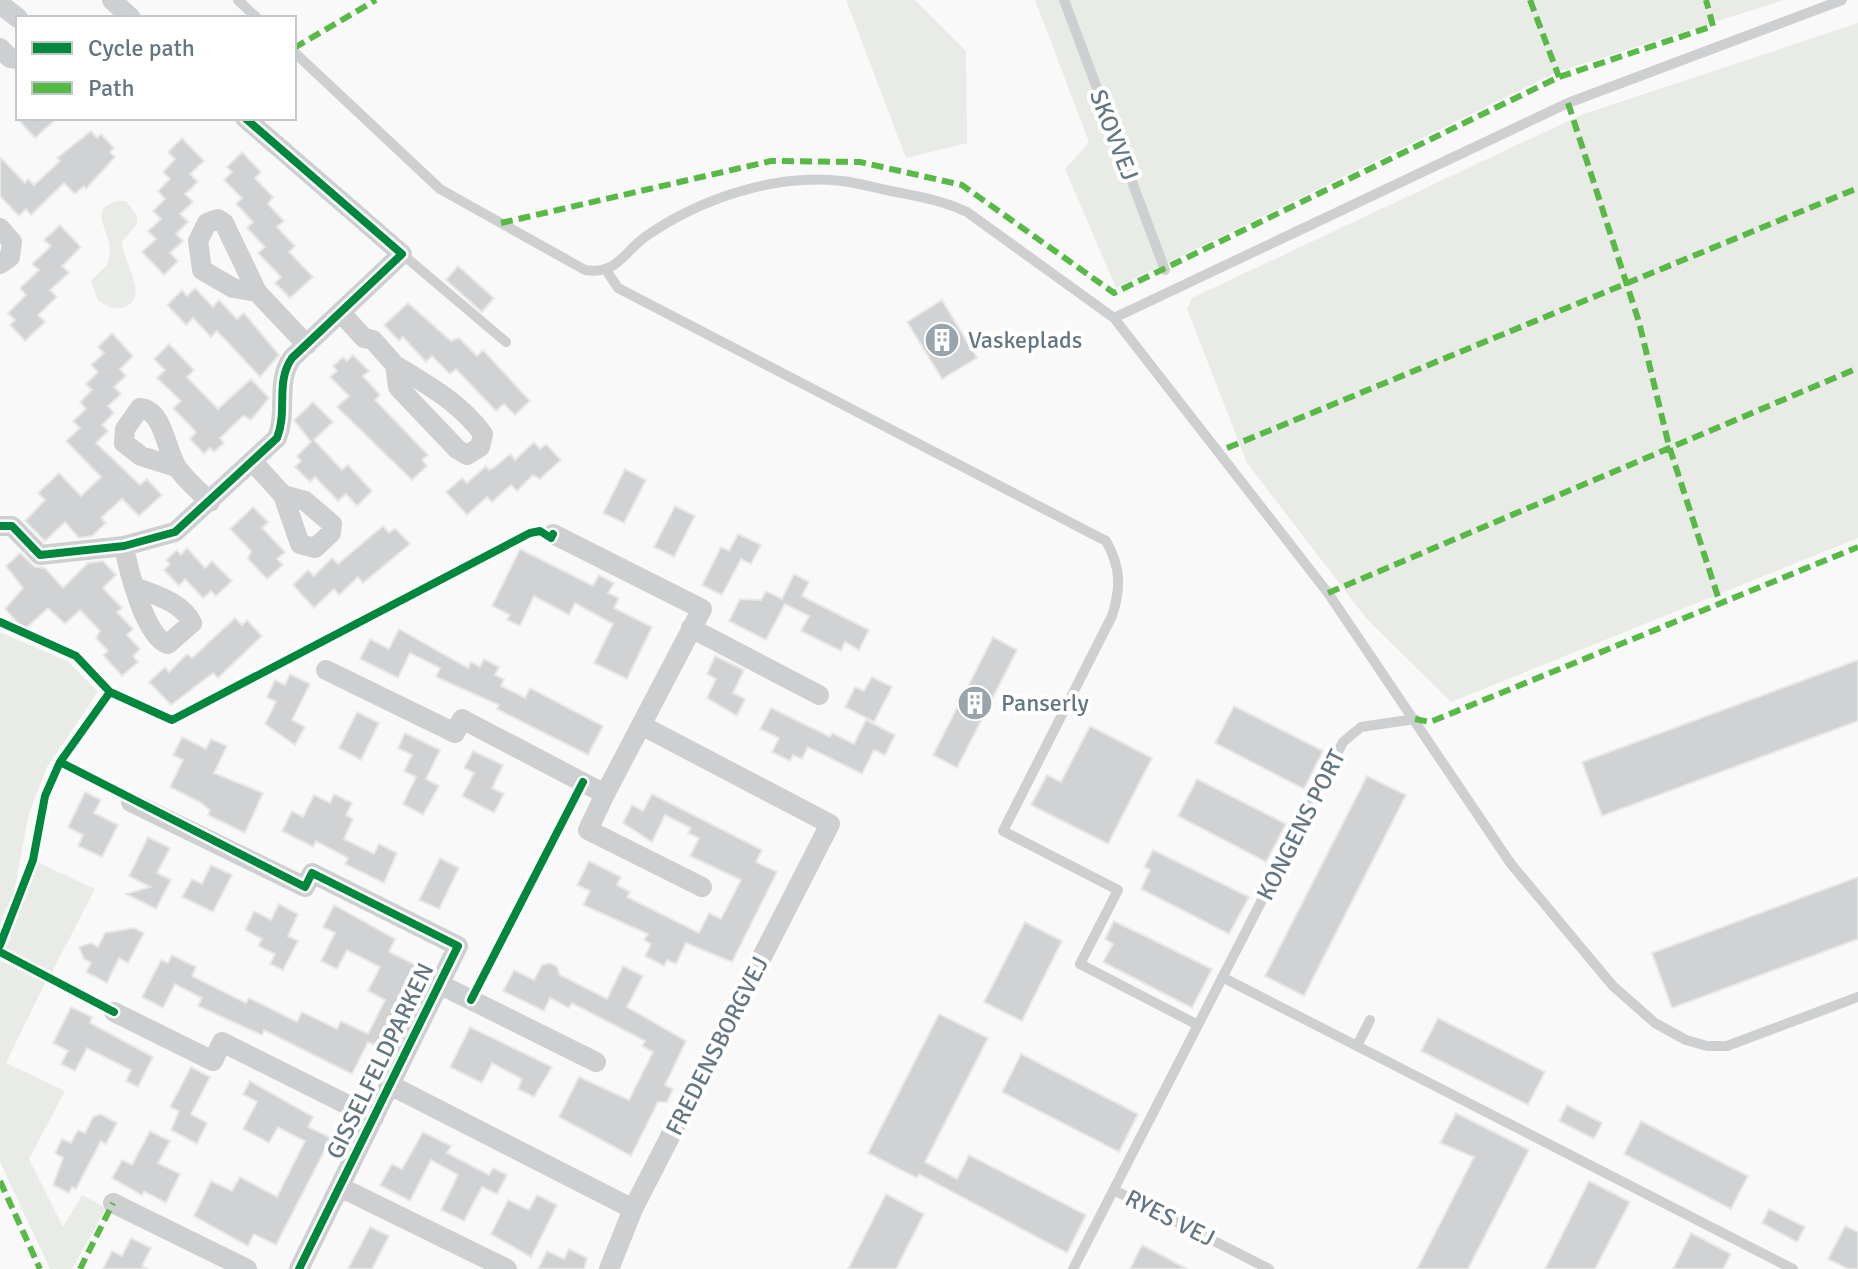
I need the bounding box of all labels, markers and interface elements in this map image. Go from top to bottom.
legend [16,16,296,120]
text: Cycle path [88,33,195,63]
text: Path [88,73,134,103]
street label: SKOVVEJ [1083,85,1145,185]
building icon: Vaskeplads [923,321,961,359]
place label: Vaskeplads [968,325,1082,355]
building icon: Panserly [956,684,994,722]
place label: Panserly [1001,688,1089,718]
street label: KONGENS PORT [1250,744,1352,906]
street label: FREDENSBORGVEJ [659,952,775,1140]
street label: GISSELFELDPARKEN [320,958,440,1164]
street label: RYES VEJ [1120,1183,1220,1253]

